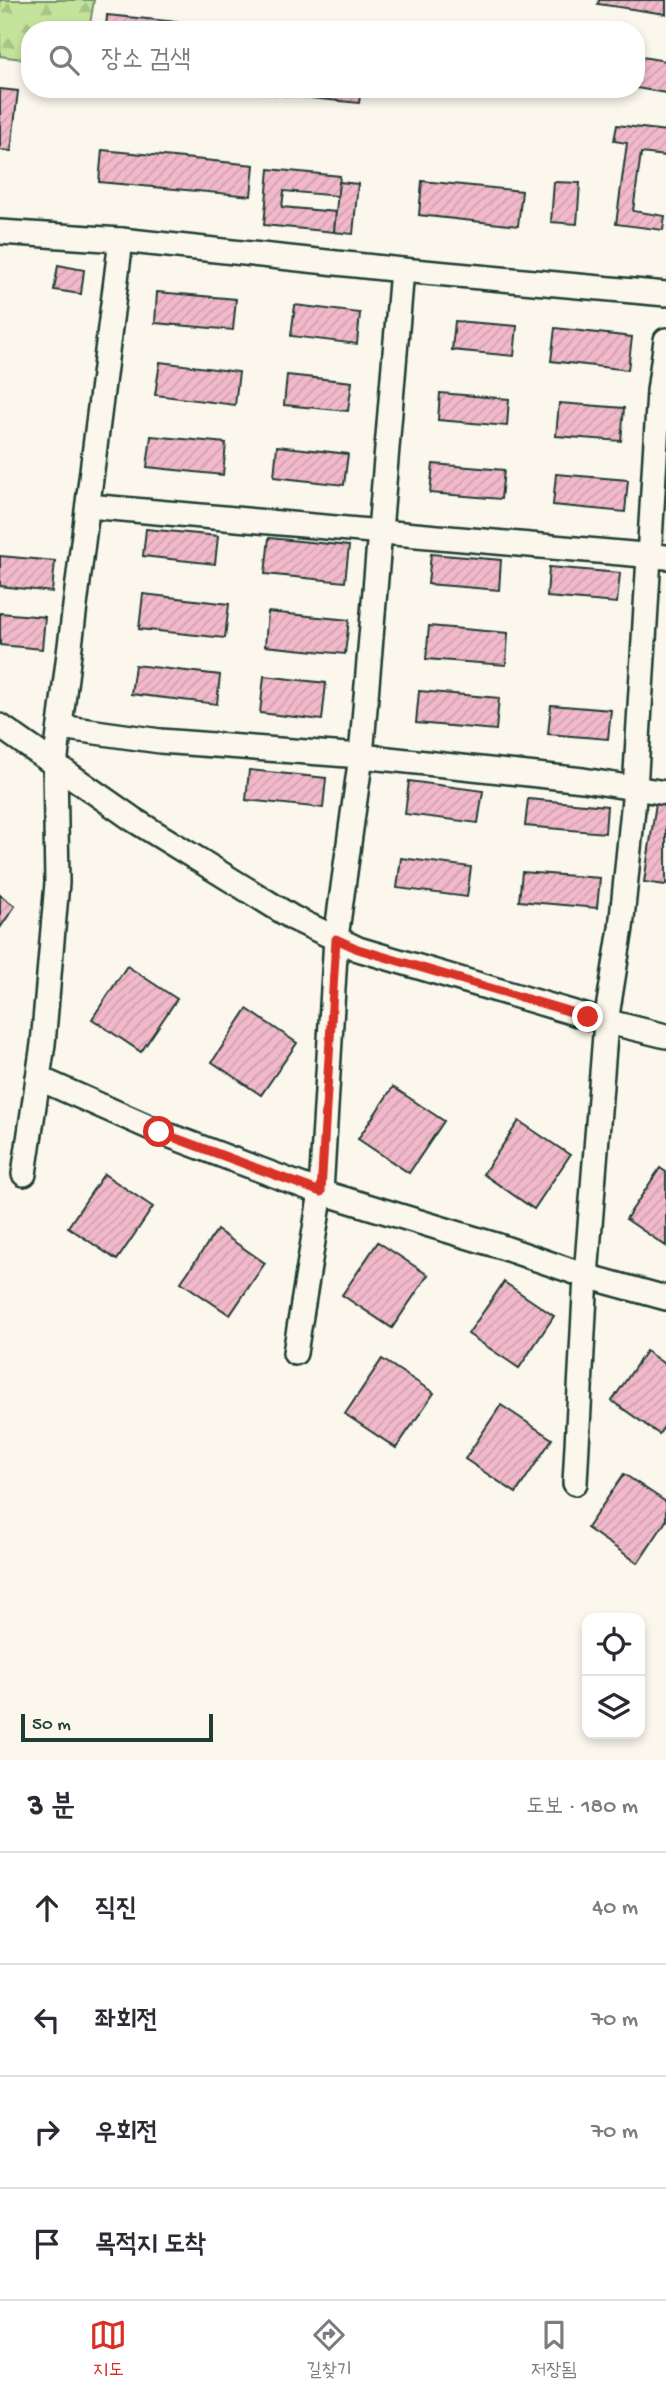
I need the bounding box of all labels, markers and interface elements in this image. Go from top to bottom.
search box [21,21,645,98]
icon: search [45,41,83,79]
text: 장소 검색 [101,46,191,77]
route end [572,1001,603,1032]
route start [143,1116,174,1147]
map controls [582,1613,645,1739]
button: locate [582,1613,645,1676]
button: layers [582,1676,645,1739]
scale bar [21,1711,214,1743]
text: 50 m [32,1714,71,1737]
text: 3 분 [28,1791,75,1826]
text: 도보 · 180 m [526,1794,638,1821]
icon: ahead [28,1889,66,1927]
text: 직진 [95,1895,137,1926]
text: 40 m [592,1895,638,1922]
icon: left [28,2001,66,2039]
text: 좌회전 [95,2007,158,2038]
text: 70 m [591,2007,638,2034]
icon: right [28,2113,66,2151]
text: 우회전 [95,2119,158,2150]
text: 70 m [591,2119,638,2146]
icon: arrive [28,2225,66,2263]
text: 목적지 도착 [95,2231,206,2262]
tab: 지도 [89,2316,127,2383]
tab: 길찾기 [306,2316,352,2383]
tab: 저장됨 [531,2316,577,2383]

